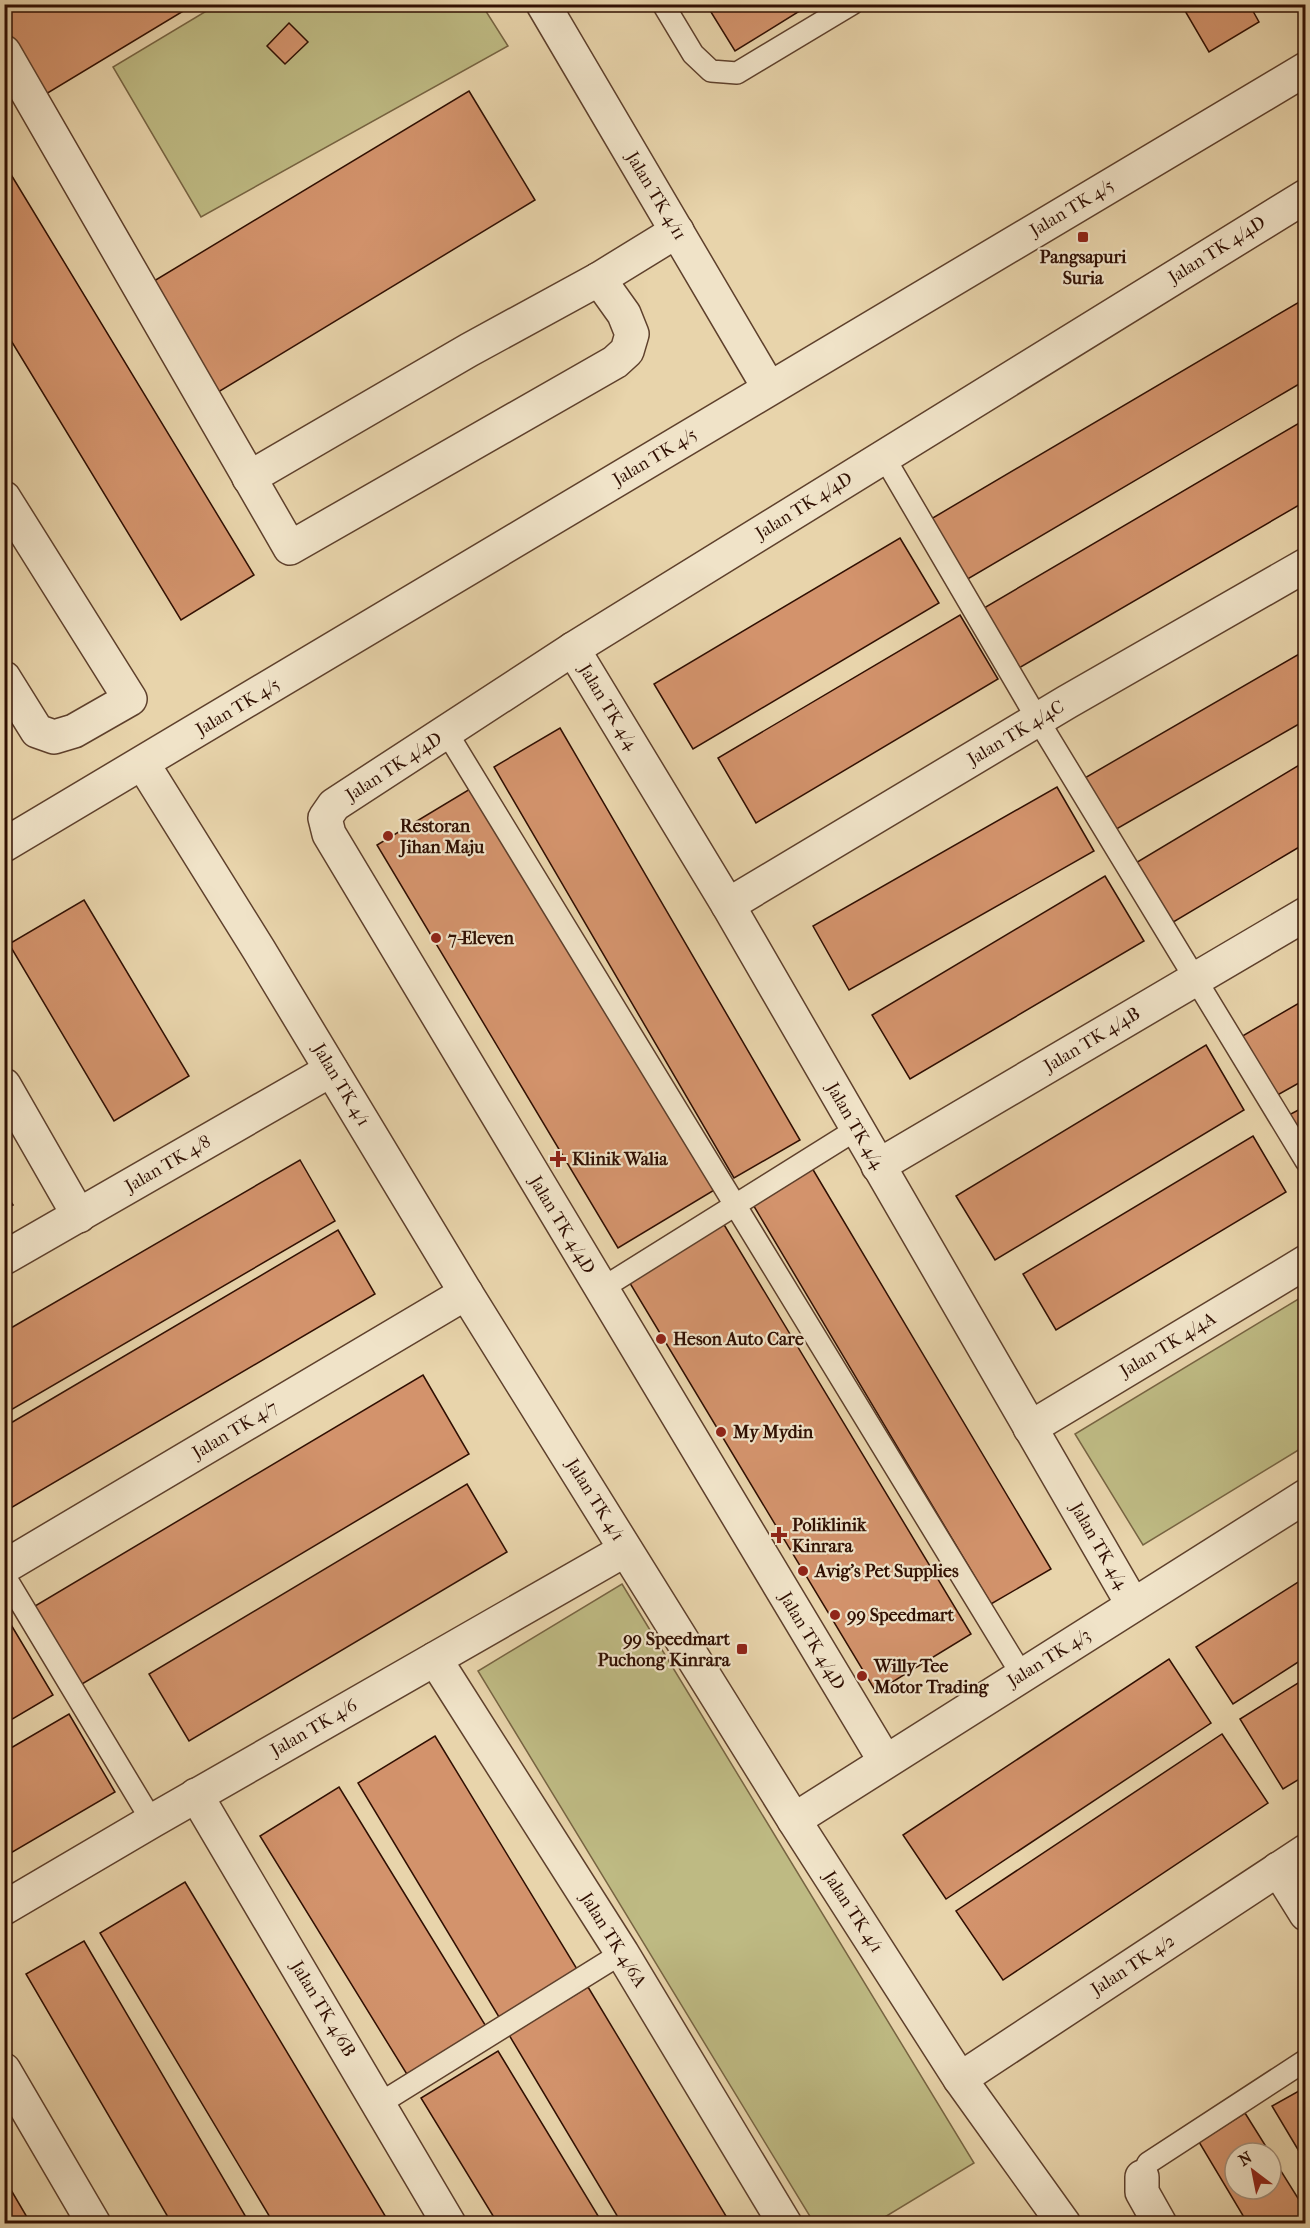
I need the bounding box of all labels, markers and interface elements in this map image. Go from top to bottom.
street label: Jalan TK 4/11 [620,146,691,244]
street label: Jalan TK 4/5 [1025,175,1118,242]
street label: Jalan TK 4/4D [1163,212,1269,289]
marker: Pangsapuri Suria [1076,230,1090,244]
place label: Pangsapuri Suria [1040,247,1127,289]
street label: Jalan TK 4/5 [608,424,701,491]
street label: Jalan TK 4/4D [750,468,856,545]
street label: Jalan TK 4/4 [573,658,642,754]
street label: Jalan TK 4/5 [191,674,284,741]
street label: Jalan TK 4/4C [962,696,1068,771]
street label: Jalan TK 4/4D [340,728,446,807]
place label: Restoran Jihan Maju [398,816,485,858]
marker: Restoran Jihan Maju [381,829,395,843]
place label: 7-Eleven [447,928,514,949]
marker: 7-Eleven [429,931,443,945]
street label: Jalan TK 4/4B [1038,1003,1144,1078]
street label: Jalan TK 4/1 [307,1038,374,1130]
street label: Jalan TK 4/4 [821,1077,888,1173]
street label: Jalan TK 4/8 [120,1131,215,1198]
place label: Klinik Walia [572,1149,668,1170]
marker: Klinik Walia [549,1150,567,1168]
street label: Jalan TK 4/4D [524,1171,599,1278]
street label: Jalan TK 4/4A [1114,1308,1220,1383]
place label: Heson Auto Care [673,1329,804,1350]
marker: Heson Auto Care [654,1332,668,1346]
street label: Jalan TK 4/7 [187,1396,281,1465]
place label: My Mydin [732,1422,814,1443]
marker: My Mydin [714,1425,728,1439]
street label: Jalan TK 4/1 [560,1453,629,1545]
street label: Jalan TK 4/4 [1065,1497,1132,1593]
place label: Poliklinik Kinrara [792,1515,867,1557]
marker: Poliklinik Kinrara [770,1526,788,1544]
place label: Avig's Pet Supplies [814,1561,959,1582]
marker: Avig's Pet Supplies [796,1564,810,1578]
street label: Jalan TK 4/4D [774,1587,849,1694]
place label: 99 Speedmart [846,1605,954,1626]
marker: 99 Speedmart [828,1608,842,1622]
street label: Jalan TK 4/3 [1002,1624,1094,1693]
place label: 99 Speedmart Puchong Kinrara [597,1629,731,1671]
marker: 99 Speedmart Puchong Kinrara [735,1642,749,1656]
place label: Willy Tee Motor Trading [873,1656,990,1698]
marker: Willy Tee Motor Trading [855,1669,869,1683]
street label: Jalan TK 4/6 [265,1695,361,1762]
street label: Jalan TK 4/1 [818,1866,887,1957]
street label: Jalan TK 4/6A [574,1887,651,1992]
street label: Jalan TK 4/2 [1085,1930,1179,2001]
street label: Jalan TK 4/6B [285,1956,360,2061]
north arrow [1223,2141,1283,2201]
text: N [1235,2147,1256,2170]

